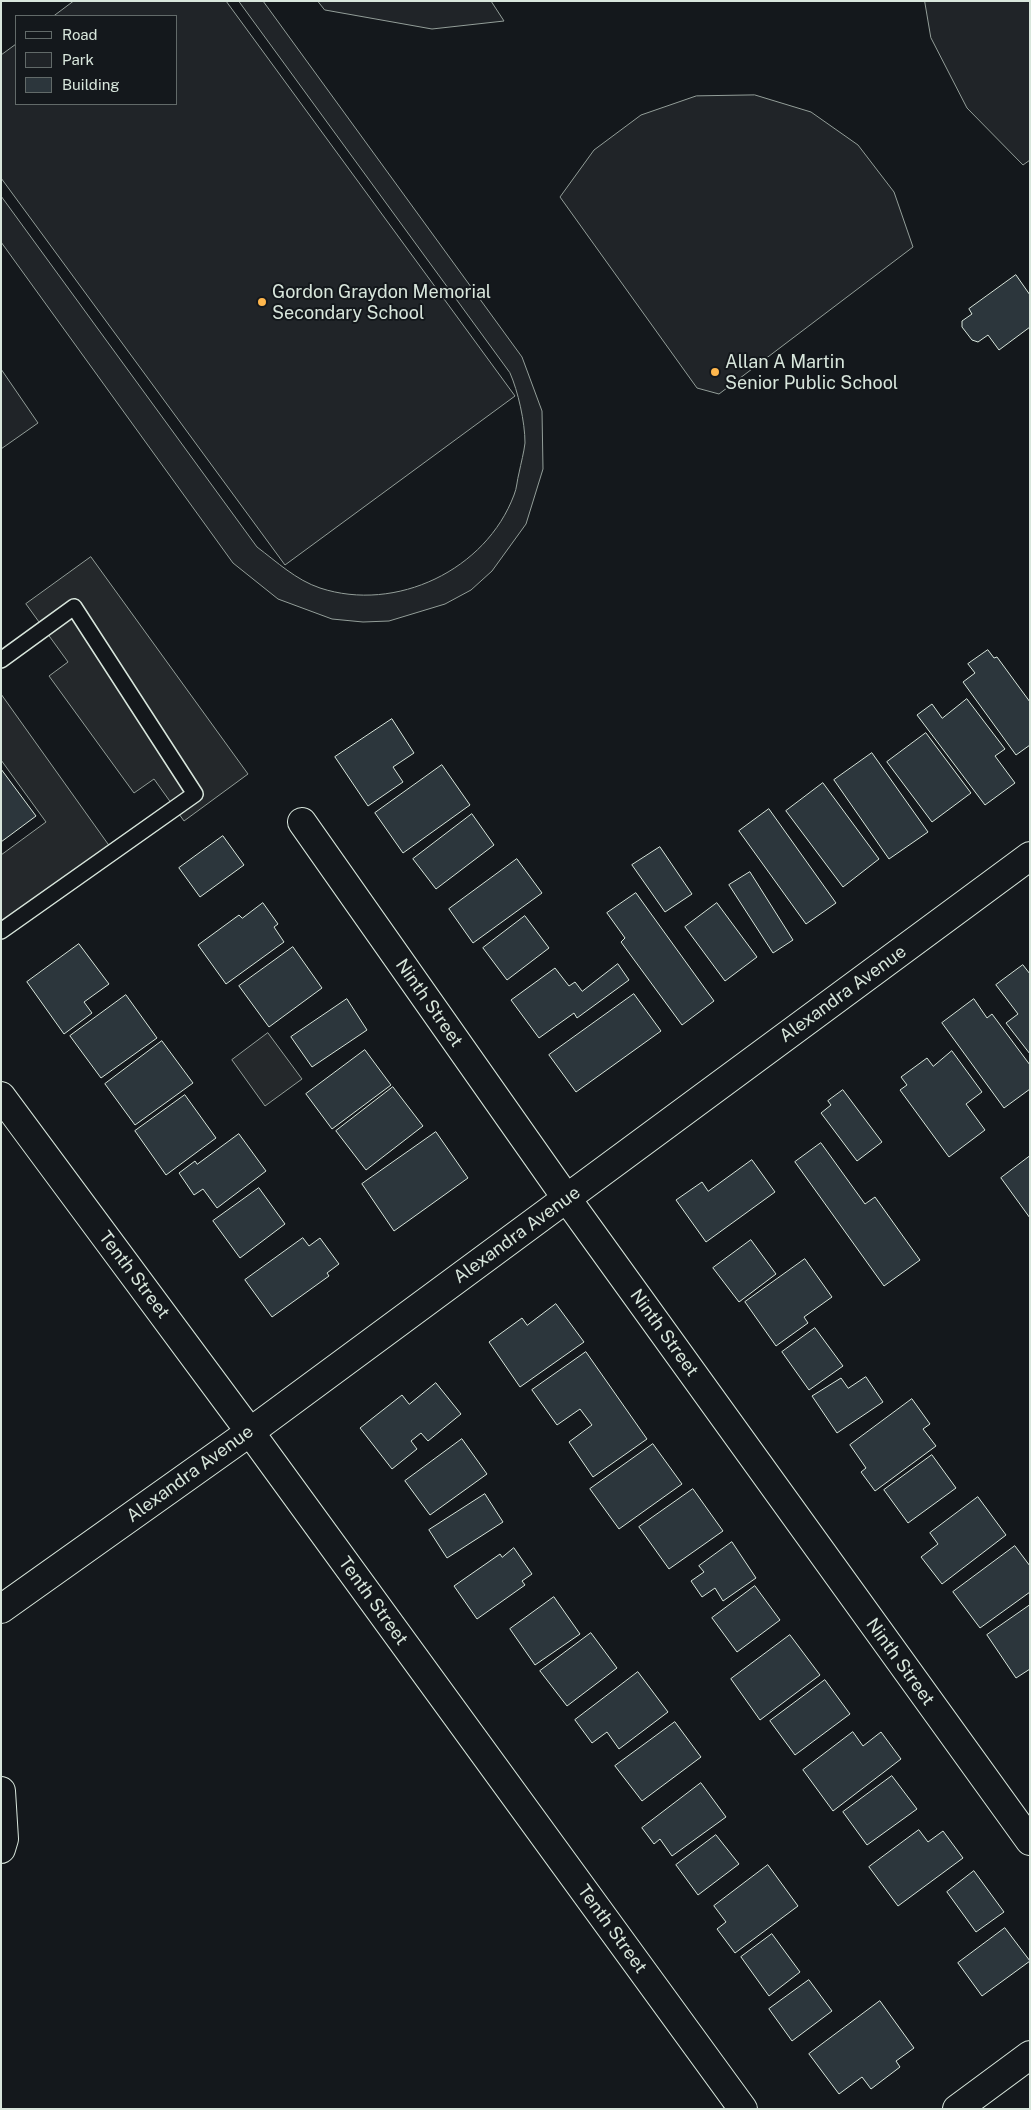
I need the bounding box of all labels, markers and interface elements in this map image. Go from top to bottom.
legend [15,15,178,105]
text: Road [62,26,98,43]
text: Park [62,51,94,68]
text: Building [62,76,120,93]
place label: Gordon Graydon Memorial Secondary School [272,281,491,324]
marker: Gordon Graydon Memorial Secondary School [256,296,268,308]
place label: Allan A Martin Senior Public School [725,351,898,394]
marker: Allan A Martin Senior Public School [709,366,721,378]
street label: Alexandra Avenue [775,941,911,1047]
street label: Ninth Street [391,955,467,1051]
street label: Alexandra Avenue [449,1182,585,1288]
street label: Tenth Street [94,1227,174,1323]
street label: Ninth Street [625,1285,703,1381]
street label: Alexandra Avenue [122,1421,258,1527]
street label: Tenth Street [334,1553,412,1649]
street label: Ninth Street [861,1614,939,1710]
street label: Tenth Street [573,1881,651,1977]

